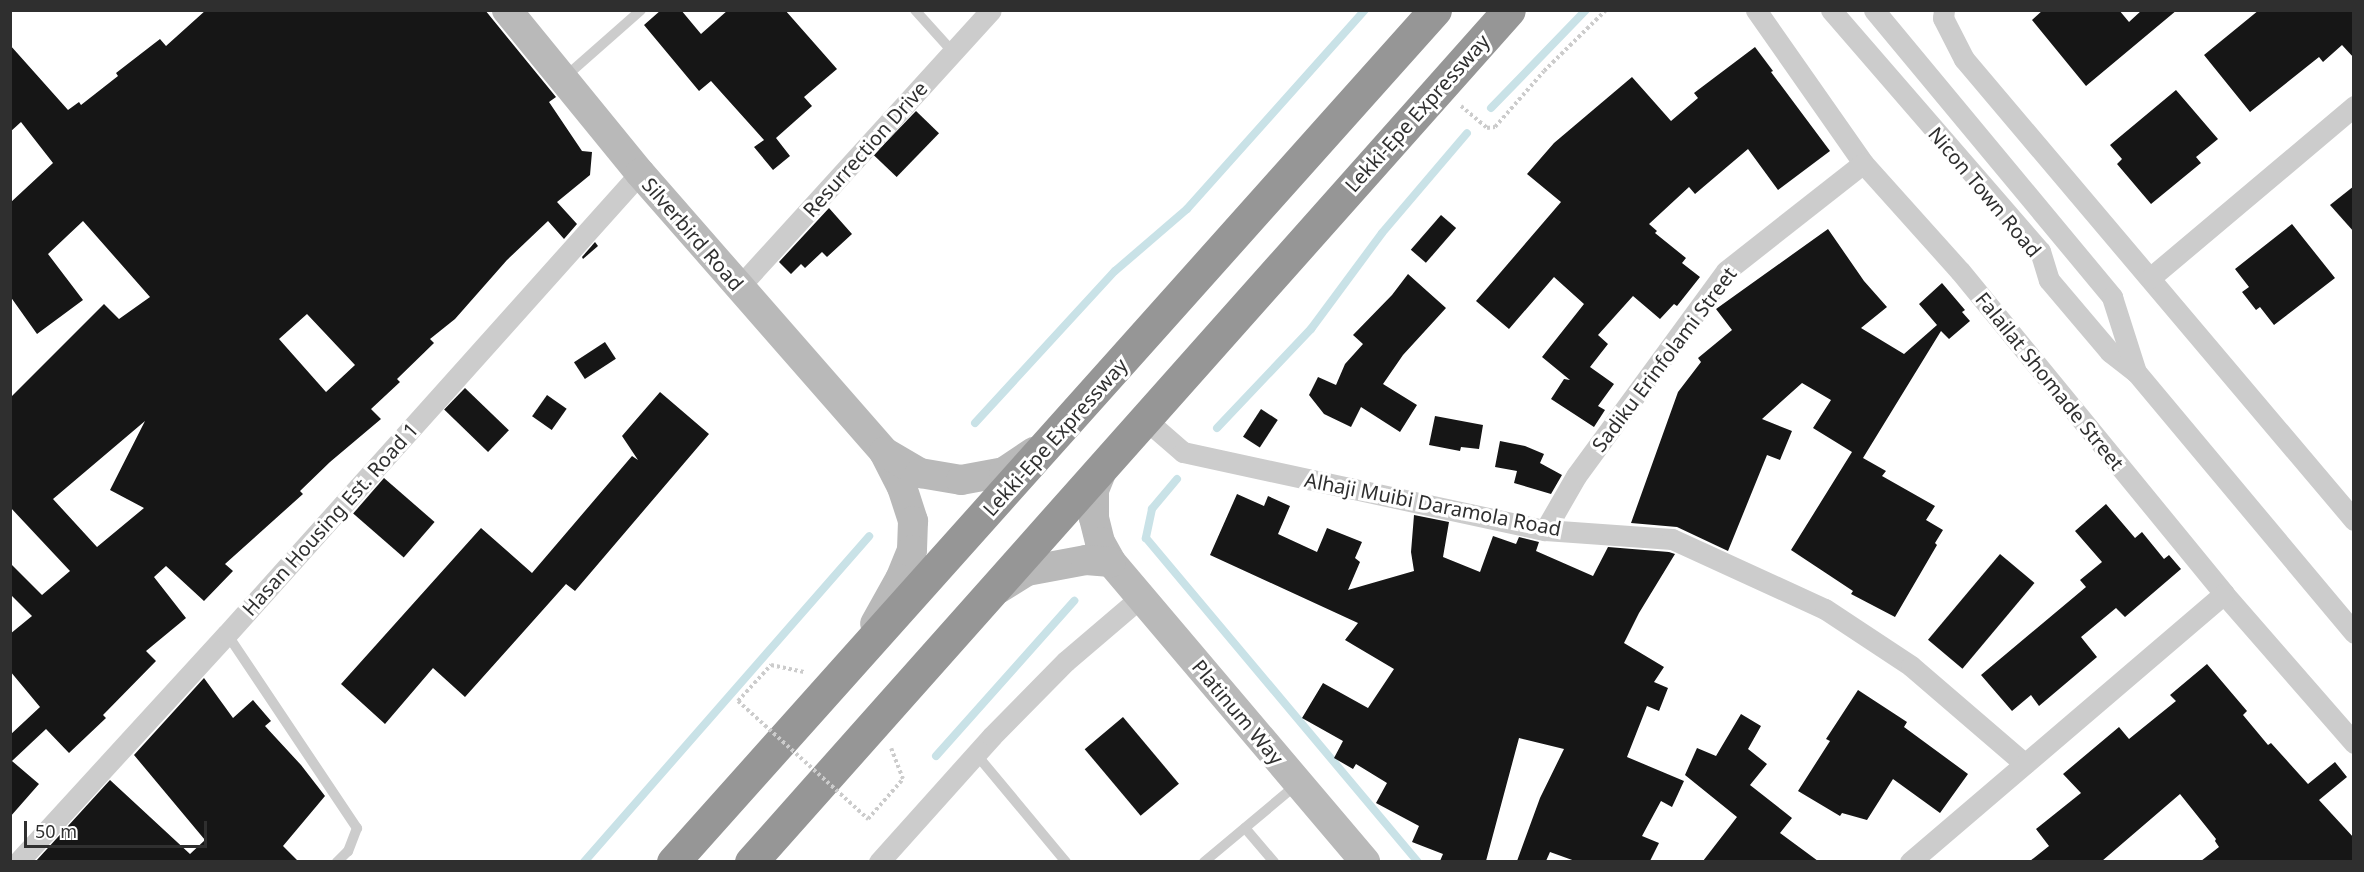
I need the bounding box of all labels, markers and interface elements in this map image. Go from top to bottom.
street label: Lekki-Epe Expressway [1340,29,1494,197]
street label: Resurrection Drive [798,76,932,222]
street label: Nicon Town Road [1924,122,2046,262]
street label: Silverbird Road [637,173,749,295]
street label: Sadiku Erinfolami Street [1587,262,1741,456]
street label: Falailat Shomade Street [1971,287,2129,475]
street label: Lekki-Epe Expressway [978,353,1132,521]
street label: Hasan Housing Est. Road 1 [237,418,423,620]
street label: Alhaji Muibi Daramola Road [1303,467,1563,541]
street label: Platinum Way [1187,655,1289,769]
scale bar [27,809,210,847]
text: 50 m [35,819,77,843]

